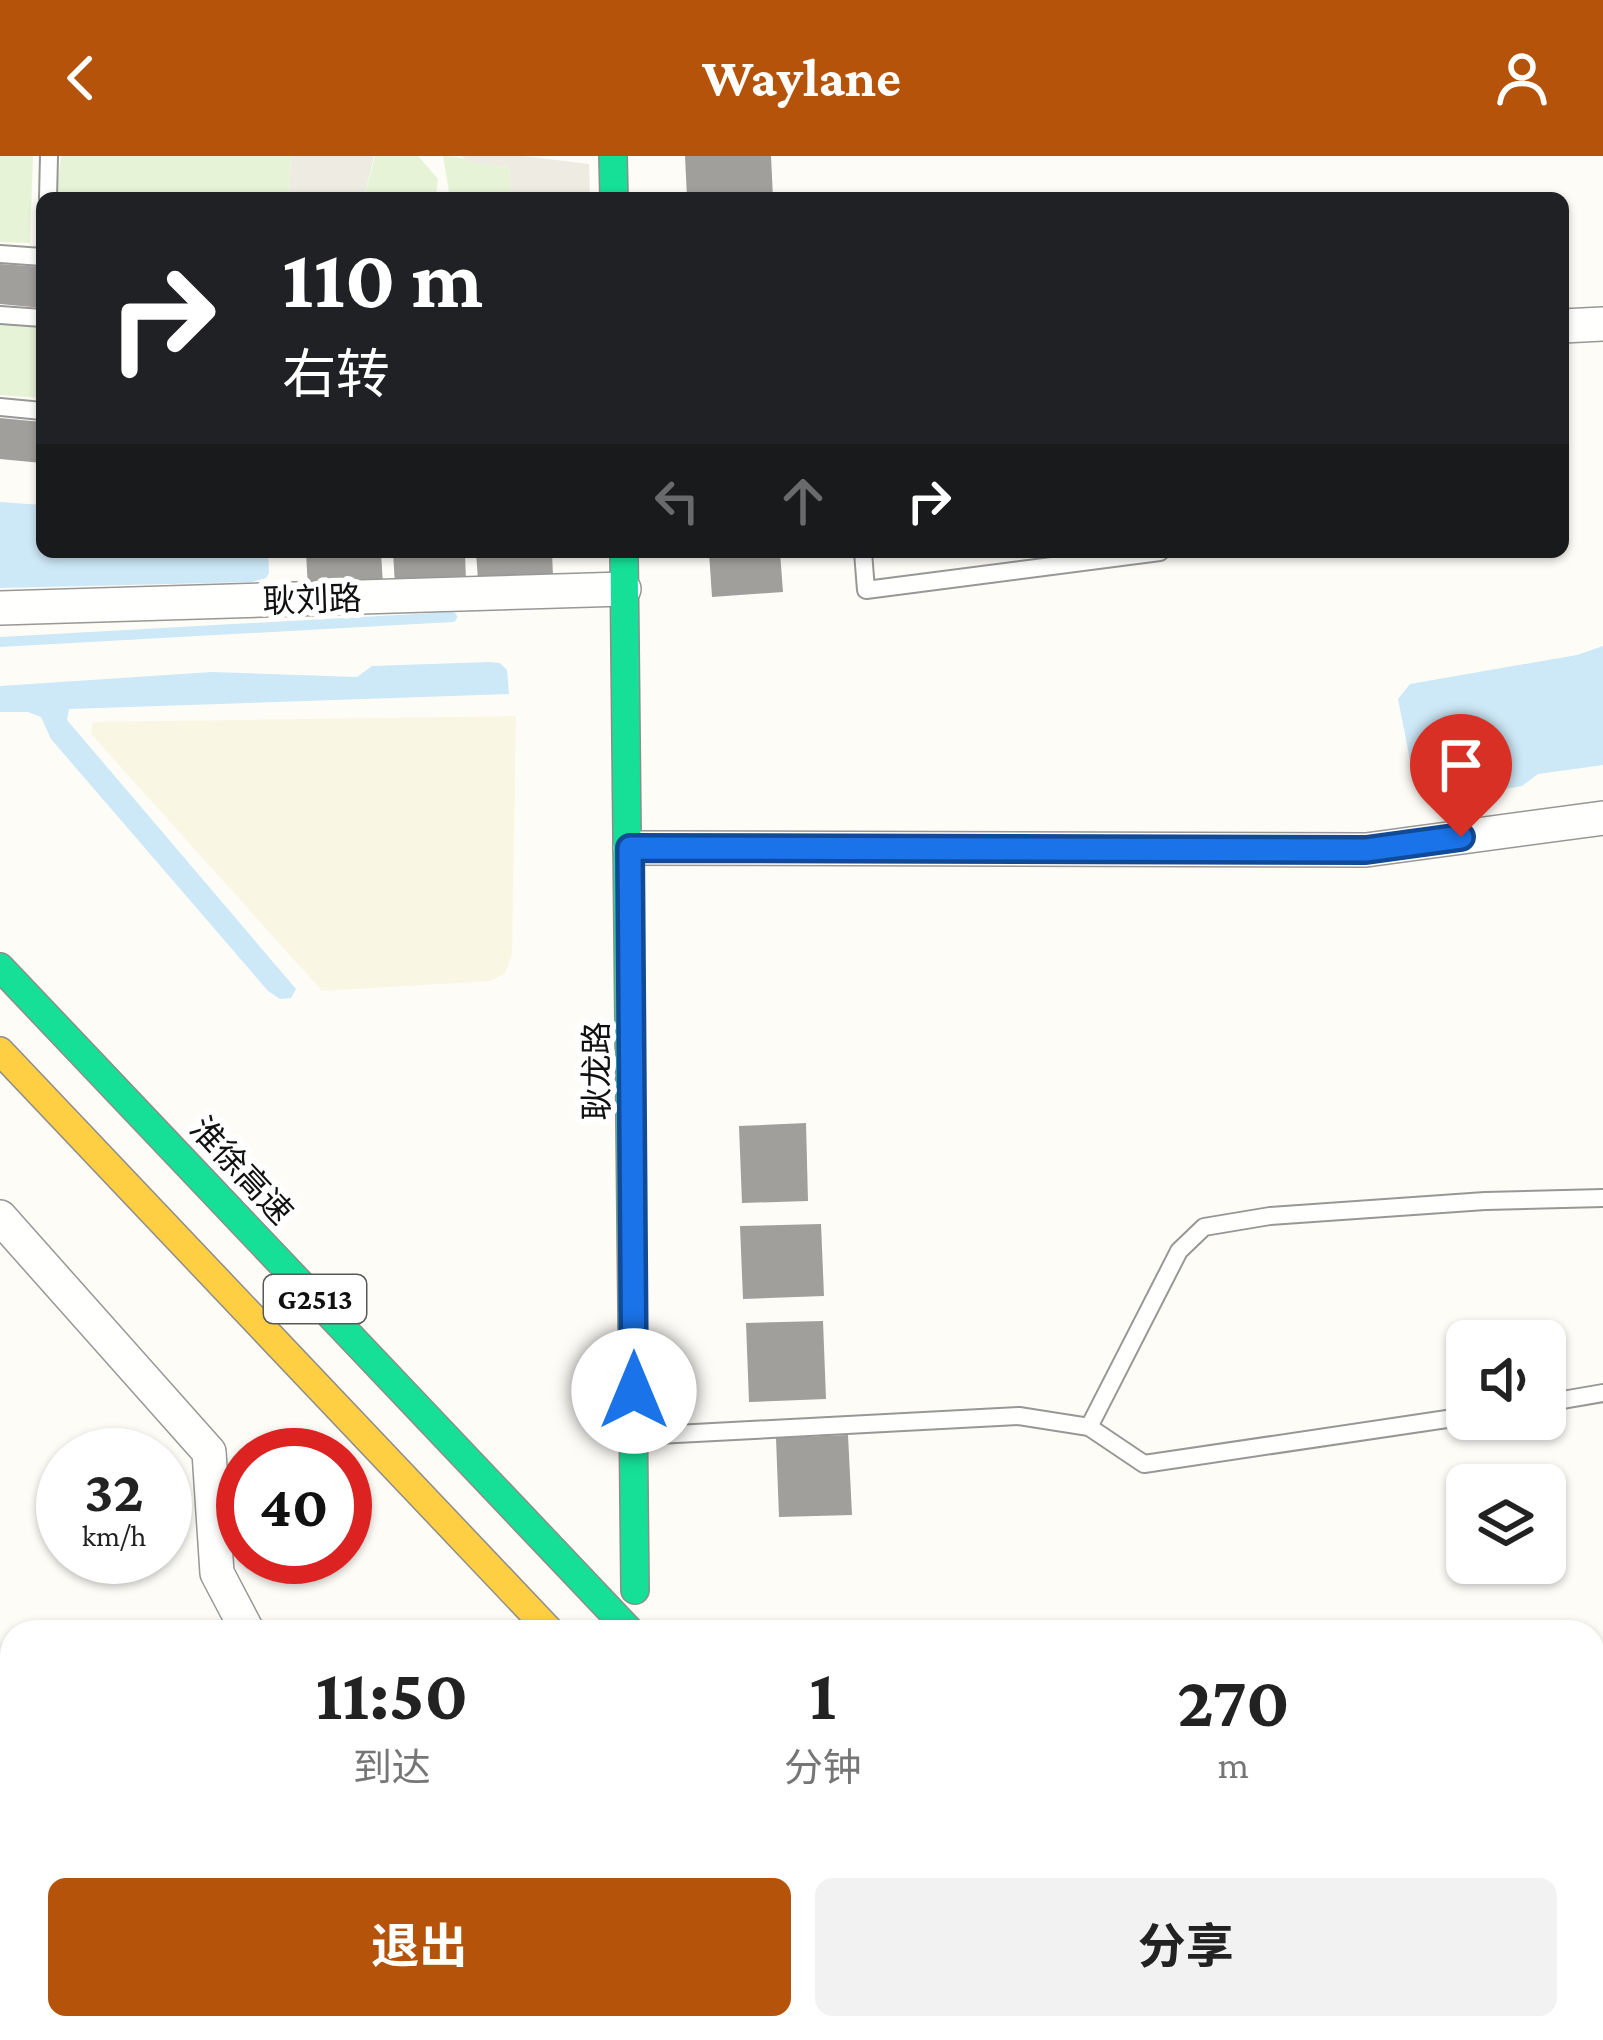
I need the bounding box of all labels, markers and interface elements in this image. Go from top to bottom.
icon: back [48,45,114,111]
icon: person [1489,45,1555,111]
text: Waylane [702,48,901,108]
text: 110 m [282,232,483,325]
icon: right [84,240,240,396]
text: 右转 [282,345,390,405]
icon: left [644,468,710,534]
icon: ahead [770,468,836,534]
icon: right [896,468,962,534]
street label: 耿刘路 [262,579,362,620]
pin [1410,714,1512,837]
icon: arrive [1428,732,1494,798]
street label: 耿龙路 [578,1022,615,1121]
street label: 淮徐高速 [183,1109,300,1231]
road number: G2513 [264,1275,366,1323]
map controls [1446,1320,1566,1584]
button: sound [1446,1320,1566,1440]
position arrow [571,1328,697,1454]
speed limit sign: 40 [216,1428,372,1584]
text: 32 [84,1457,144,1524]
button: layers [1446,1464,1566,1584]
text: km/h [82,1519,146,1552]
text: 11:50 [315,1654,468,1734]
text: 1 [809,1654,836,1734]
text: 270 [1177,1661,1290,1741]
text: m [1218,1743,1249,1786]
text: 到达 [353,1746,431,1789]
text: 分钟 [784,1746,862,1789]
button: 退出 [48,1878,791,2016]
button: 分享 [815,1878,1557,2016]

